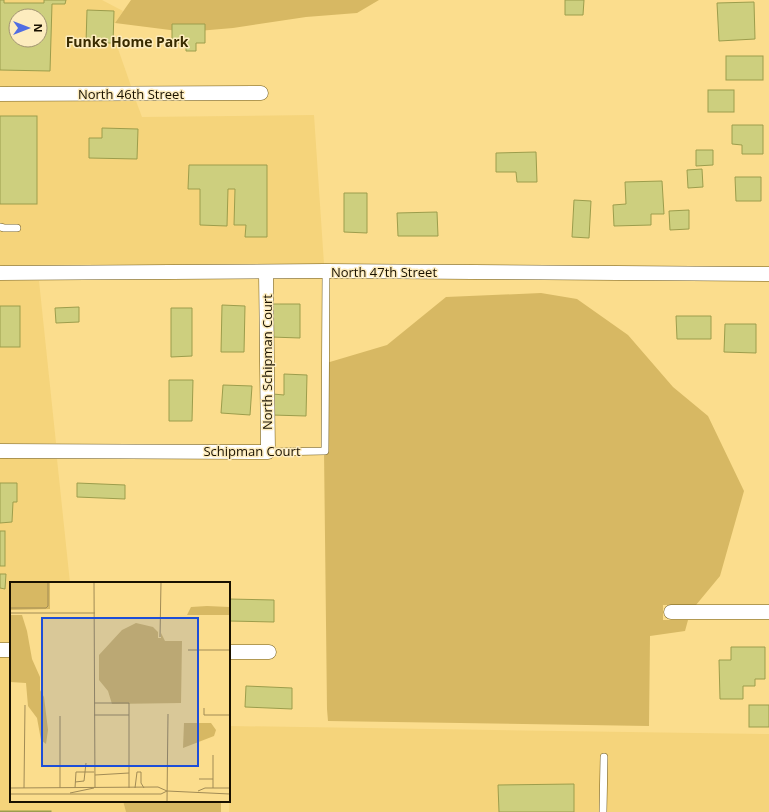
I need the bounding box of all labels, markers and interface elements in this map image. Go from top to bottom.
north arrow [8,8,48,48]
text: N [31,24,46,32]
district label: Funks Home Park [66,32,189,51]
street label: North 46th Street [78,85,184,103]
street label: North 47th Street [331,263,437,281]
street label: North Schipman Court [258,294,276,430]
street label: Schipman Court [203,442,301,460]
inset map [10,582,230,802]

